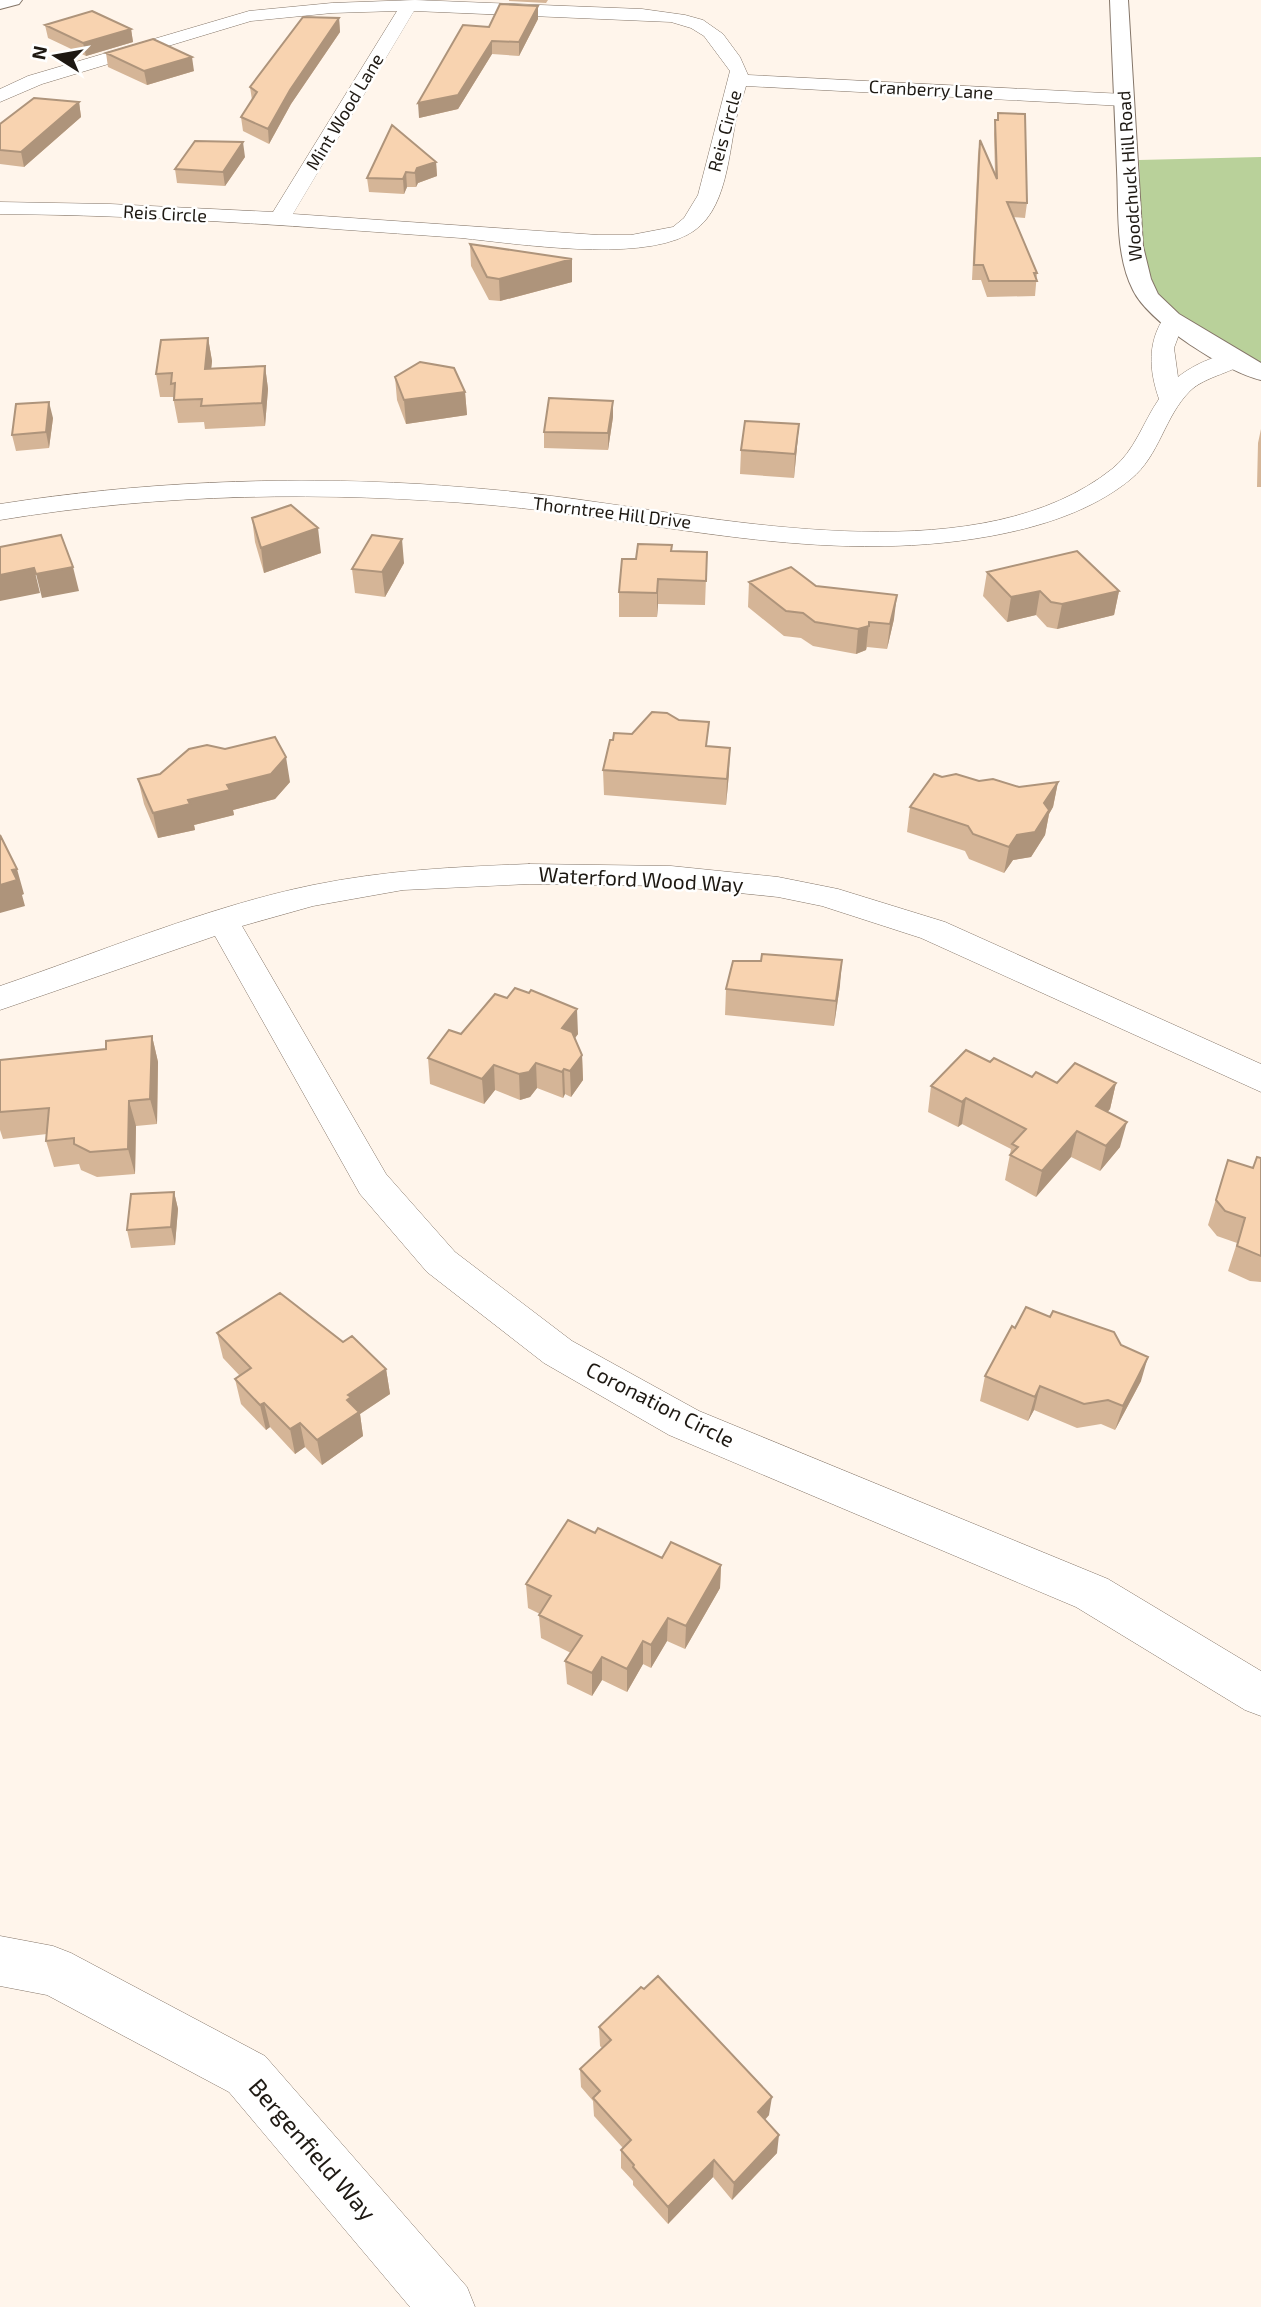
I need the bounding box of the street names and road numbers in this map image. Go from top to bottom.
street label: Mint Wood Lane [301,49,388,174]
street label: Cranberry Lane [868,75,994,103]
street label: Reis Circle [703,87,746,174]
street label: Woodchuck Hill Road [1112,90,1146,262]
street label: Reis Circle [123,200,207,226]
street label: Thorntree Hill Drive [532,491,693,533]
street label: Waterford Wood Way [538,861,744,896]
street label: Coronation Circle [582,1356,739,1452]
street label: Bergenfield Way [243,2072,383,2226]

